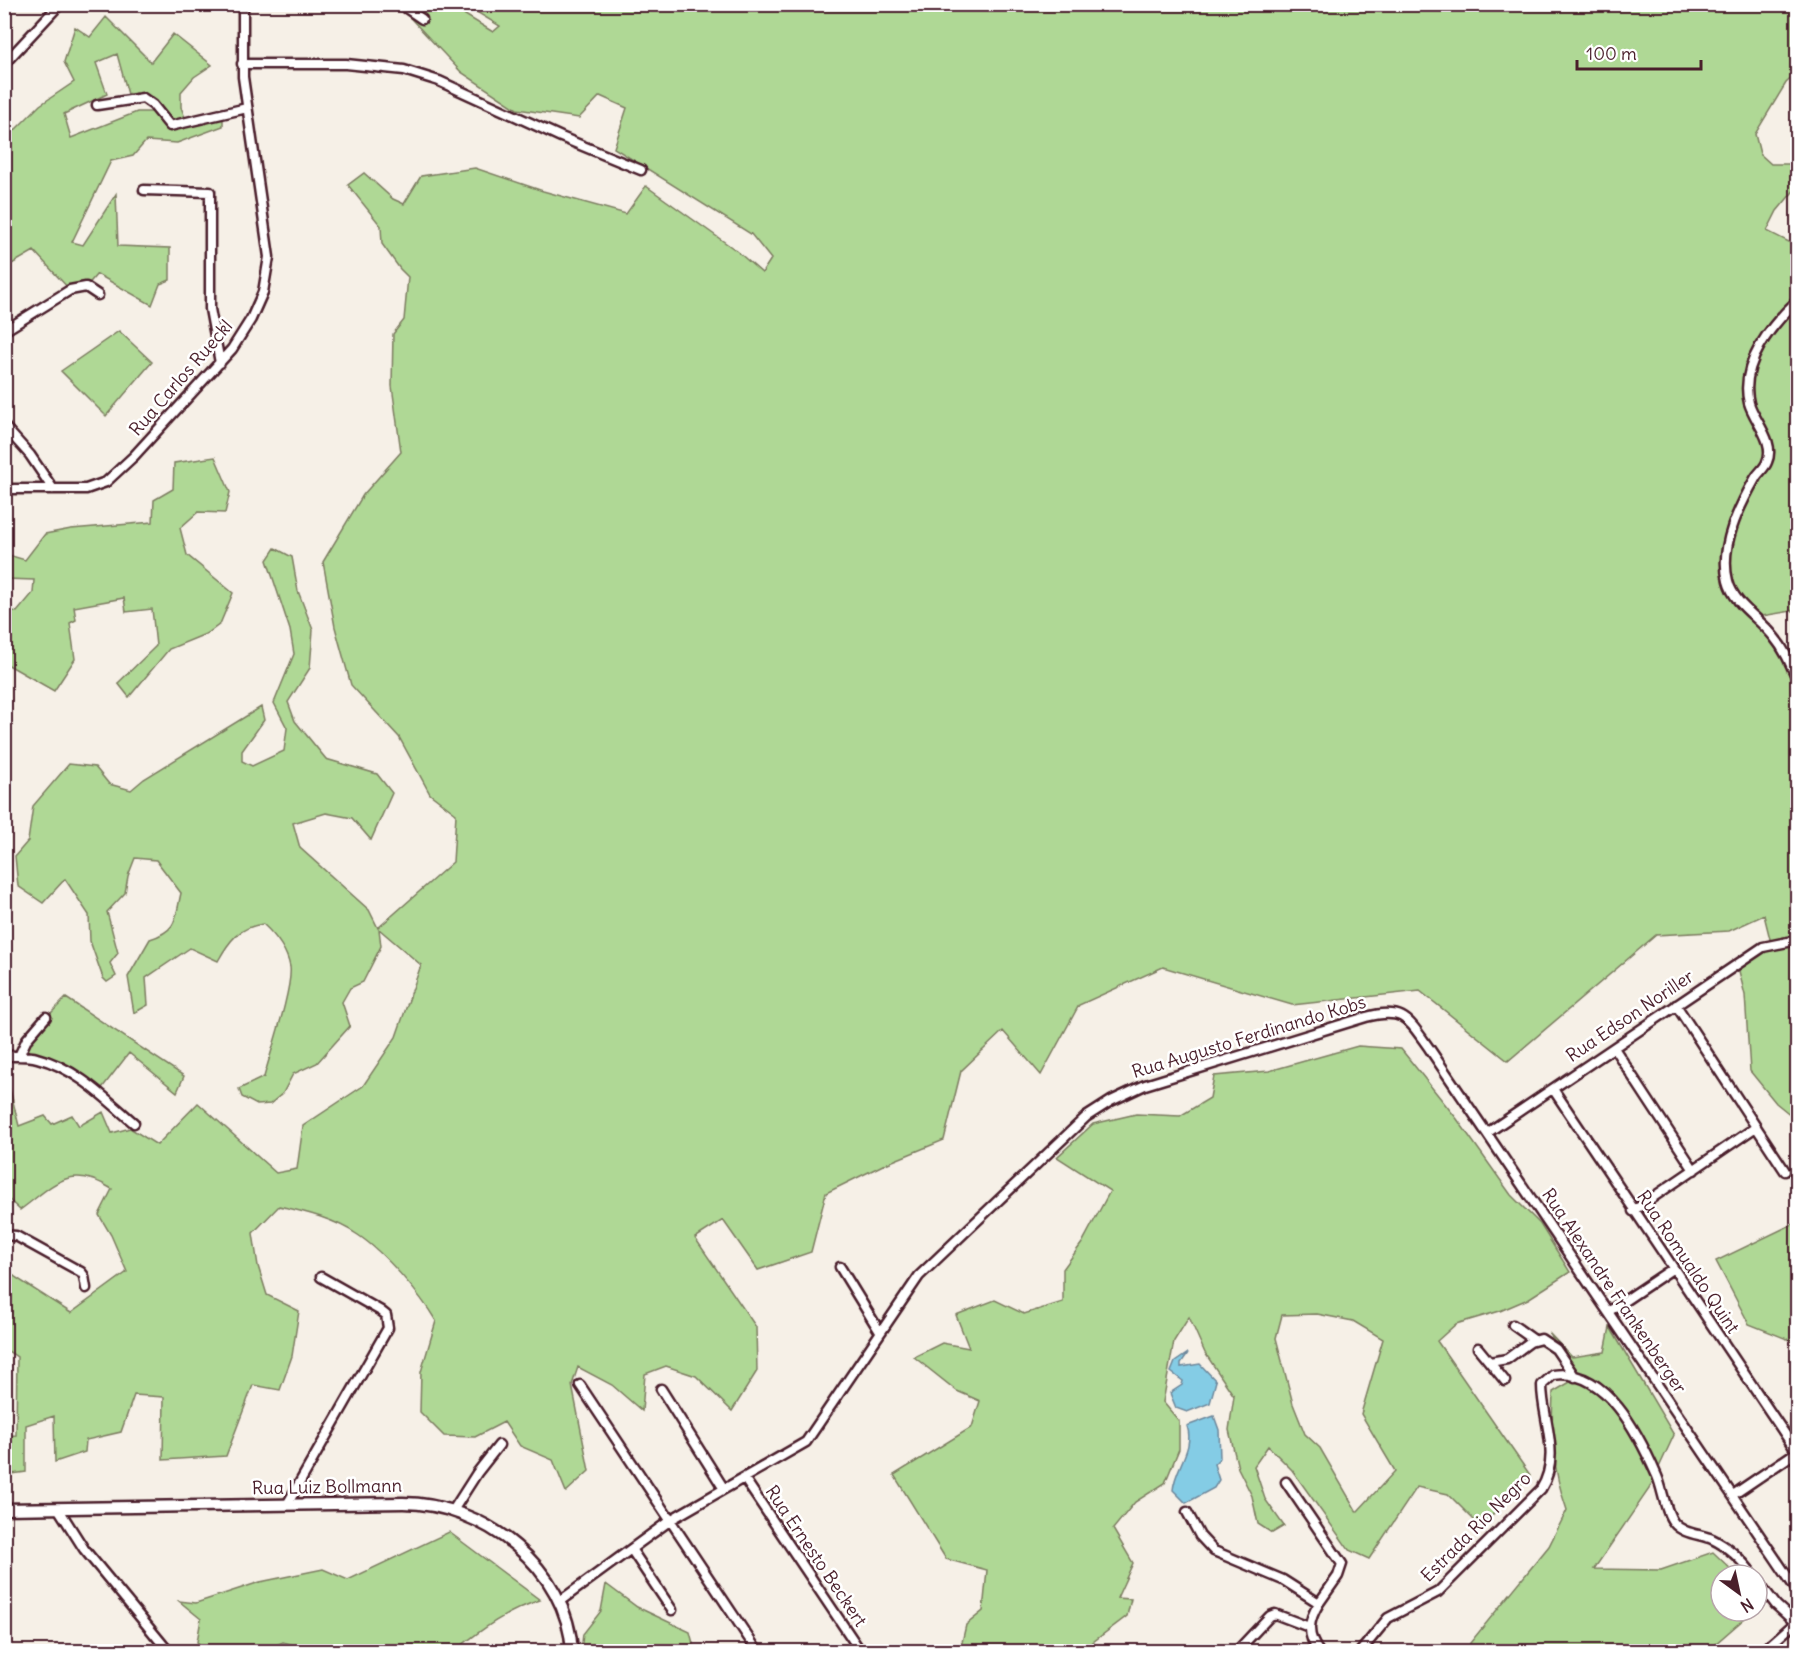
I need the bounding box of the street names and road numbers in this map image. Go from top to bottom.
street label: Rua Carlos Rueckl [124,315,237,440]
street label: Rua Edson Noriller [1561,964,1699,1067]
street label: Rua Augusto Ferdinando Kobs [1129,990,1369,1083]
street label: Rua Alexandre Frankenberger [1537,1184,1692,1398]
street label: Rua Romualdo Quint [1632,1186,1745,1338]
street label: Estrada Rio Negro [1416,1467,1536,1587]
street label: Rua Luiz Bollmann [252,1474,402,1499]
street label: Rua Ernesto Beckert [761,1481,872,1631]

